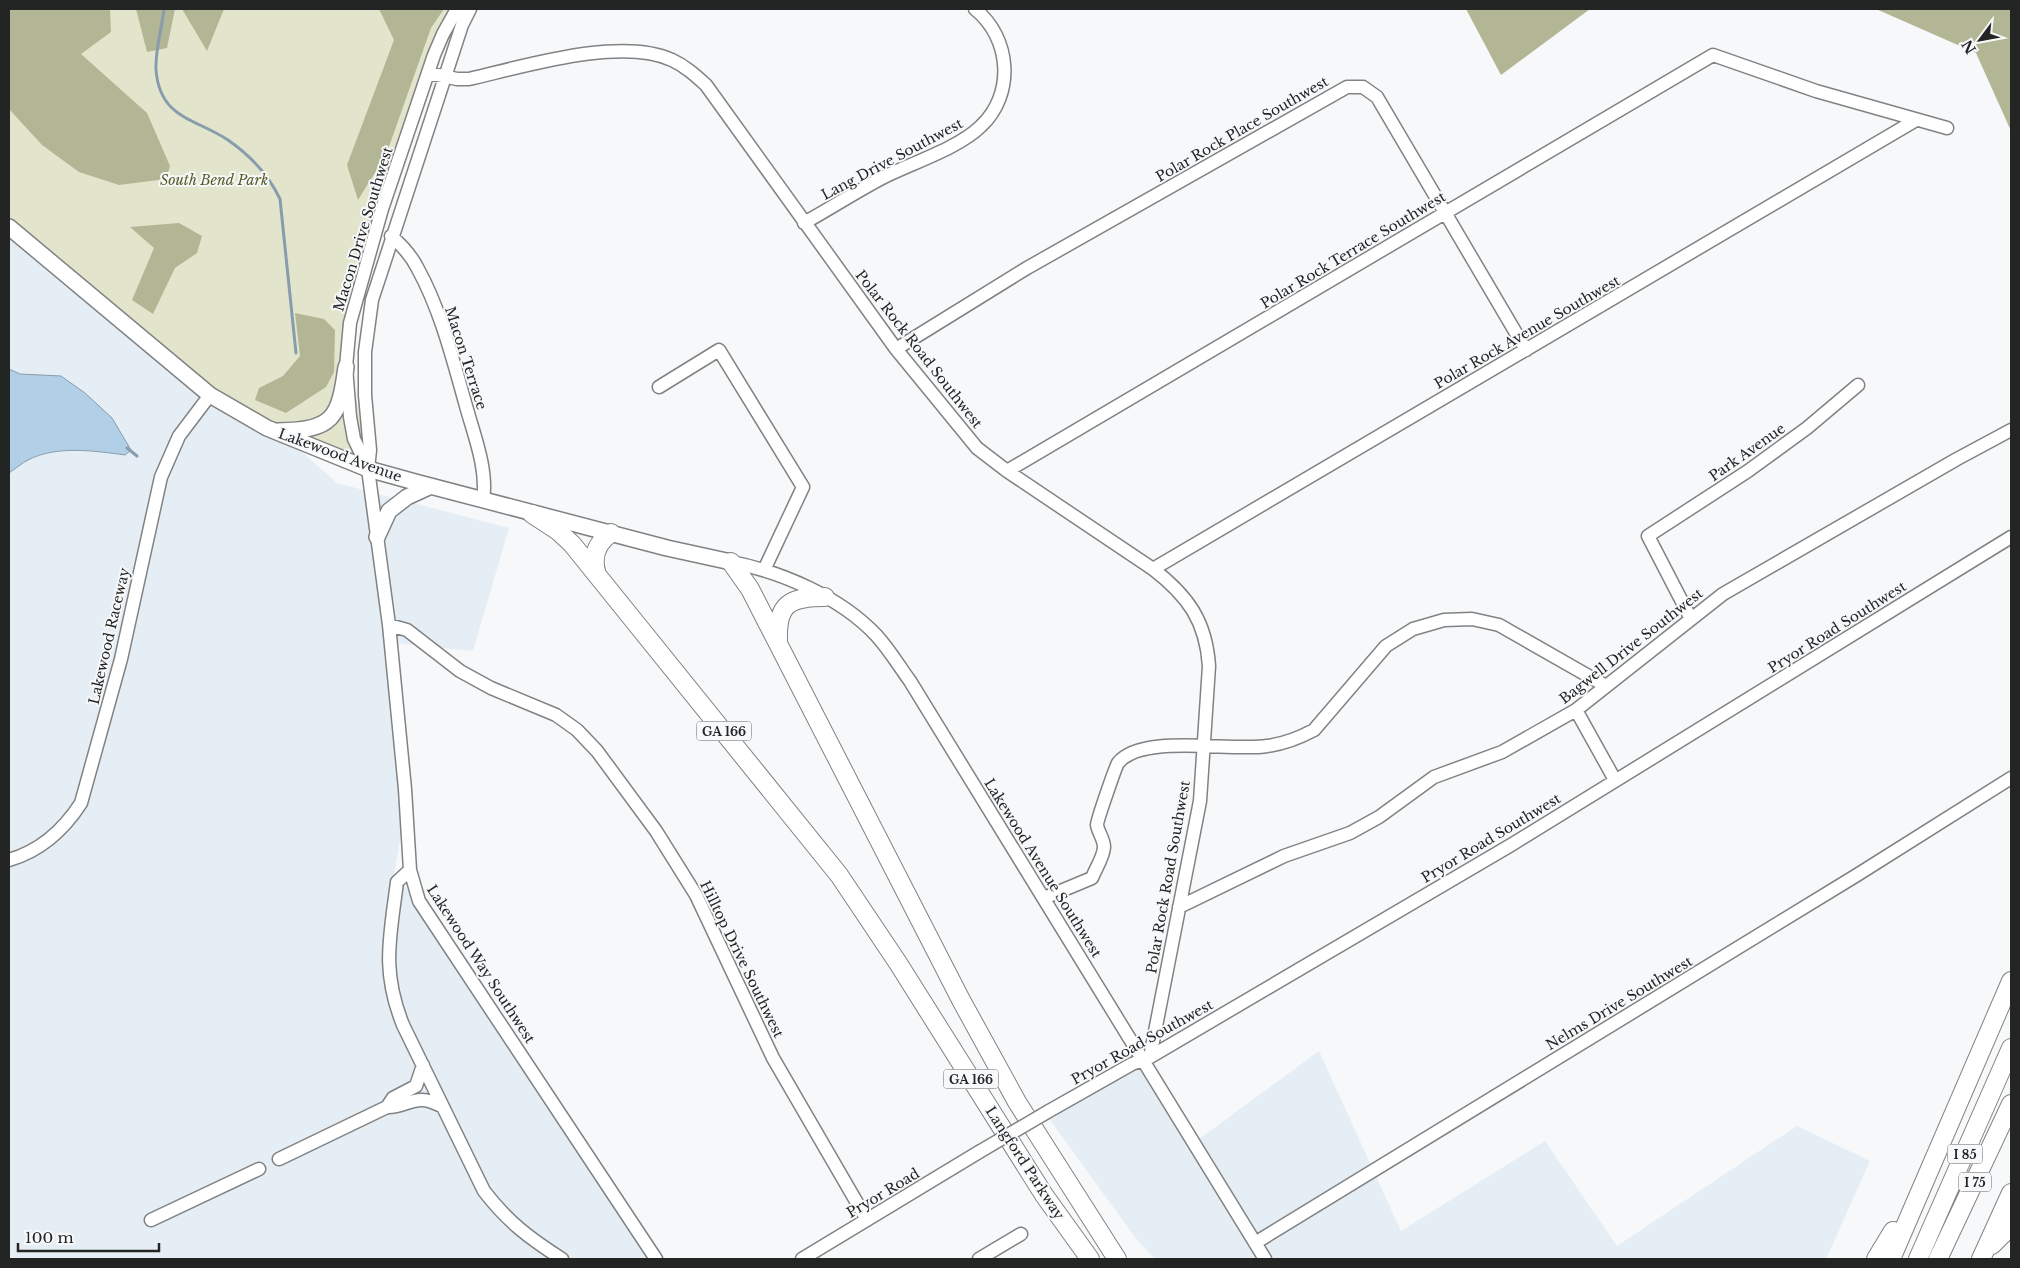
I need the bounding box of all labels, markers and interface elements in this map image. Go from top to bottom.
north arrow [1955,15,2005,65]
text: N [1958,37,1980,57]
street label: Polar Rock Place Southwest [1153,72,1332,186]
street label: Lang Drive Southwest [818,114,966,204]
street label: Macon Drive Southwest [329,144,397,313]
park label: South Bend Park [160,171,268,189]
street label: Polar Rock Terrace Southwest [1257,187,1449,312]
street label: Polar Rock Road Southwest [852,266,987,432]
street label: Polar Rock Avenue Southwest [1431,271,1624,393]
street label: Macon Terrace [441,304,491,412]
street label: Park Avenue [1705,419,1789,485]
street label: Lakewood Avenue [276,424,404,486]
street label: Lakewood Raceway [85,566,133,706]
street label: Pryor Road Southwest [1765,577,1910,677]
street label: Bagwell Drive Southwest [1556,584,1707,708]
road number: GA 166 [696,721,752,740]
street label: Lakewood Avenue Southwest [980,775,1106,961]
street label: Polar Rock Road Southwest [1142,778,1194,975]
street label: Pryor Road Southwest [1418,789,1565,887]
street label: Hilltop Drive Southwest [696,878,788,1041]
street label: Lakewood Way Southwest [423,881,539,1047]
street label: Nelms Drive Southwest [1542,952,1696,1054]
street label: Pryor Road Southwest [1068,995,1217,1088]
road number: GA 166 [944,1070,998,1088]
street label: Langford Parkway [982,1103,1068,1223]
road number: I 85 [1948,1144,1982,1164]
street label: Pryor Road [843,1164,923,1222]
road number: I 75 [1959,1172,1991,1192]
scale bar [18,1220,159,1252]
text: 100 m [25,1228,74,1247]

